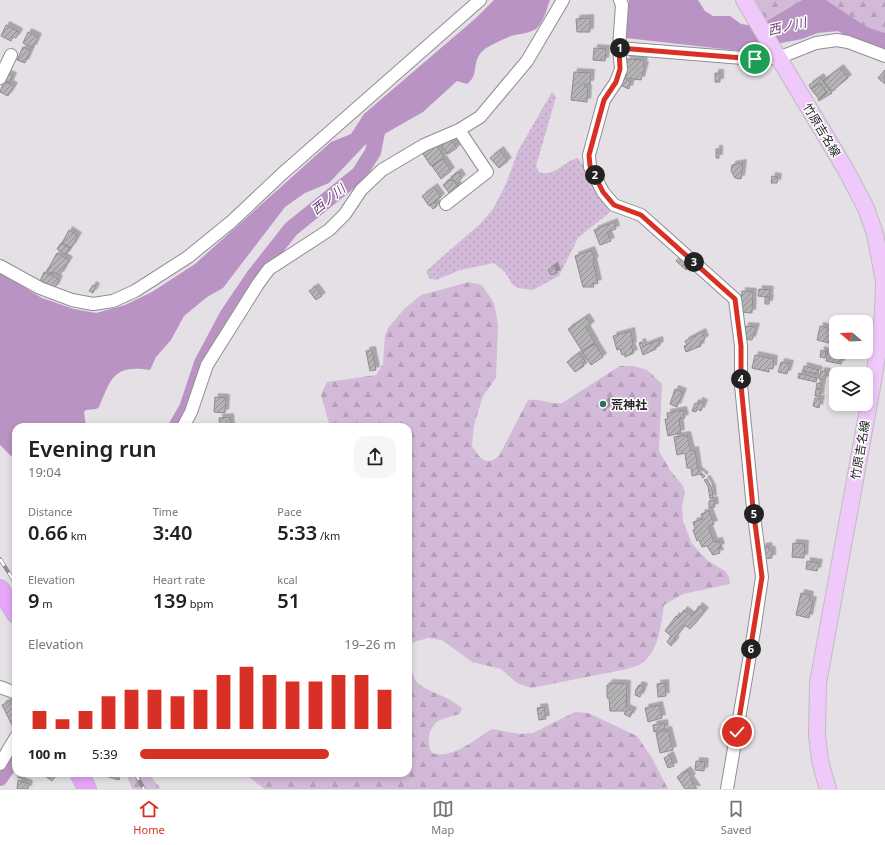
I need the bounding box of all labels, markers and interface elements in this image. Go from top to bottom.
water label: 西ノ川 [766,12,810,39]
pin: 1 [610,38,630,58]
text: 1 [617,40,623,55]
pin [738,42,772,76]
icon: arrive [744,48,766,70]
street label: 竹原吉名線 [799,100,845,160]
pin: 2 [585,165,605,185]
text: 2 [592,167,598,182]
water label: 西ノ川 [307,178,350,218]
pin: 3 [684,252,704,272]
text: 3 [691,254,697,269]
north arrow [829,315,873,359]
map controls [829,315,873,411]
button: layers [829,367,873,411]
pin: 4 [731,369,751,389]
text: 4 [738,371,744,386]
place label: 荒神社 [611,396,647,413]
marker: 荒神社 [598,399,608,409]
street label: 竹原吉名線 [846,419,874,481]
text: Evening run [28,433,157,463]
button: share [354,436,396,478]
text: 19:04 [28,463,61,481]
text: Distance [28,504,73,519]
text: Time [153,504,178,519]
text: Pace [277,504,302,519]
pin: 5 [744,504,764,524]
text: 5 [751,506,757,521]
text: 0.66 [28,519,68,546]
text: 3:40 [153,519,193,546]
text: 5:33 [277,519,317,546]
text: km [68,528,87,543]
text: /km [317,528,340,543]
text: Elevation [28,572,75,587]
text: Heart rate [153,572,205,587]
text: kcal [277,572,298,587]
text: 9 [28,587,39,614]
text: 139 [153,587,187,614]
text: 51 [277,587,300,614]
text: m [39,596,53,611]
text: bpm [187,596,214,611]
text: Elevation [28,635,84,653]
text: 19–26 m [344,635,396,653]
pin: 6 [741,639,761,659]
text: 6 [748,641,754,656]
pin [720,715,754,749]
icon: check [726,721,748,743]
text: 100 m [28,745,66,763]
text: 5:39 [92,745,118,763]
tab: Home [133,798,165,837]
tab: Map [431,798,454,837]
tab: Saved [721,798,752,837]

